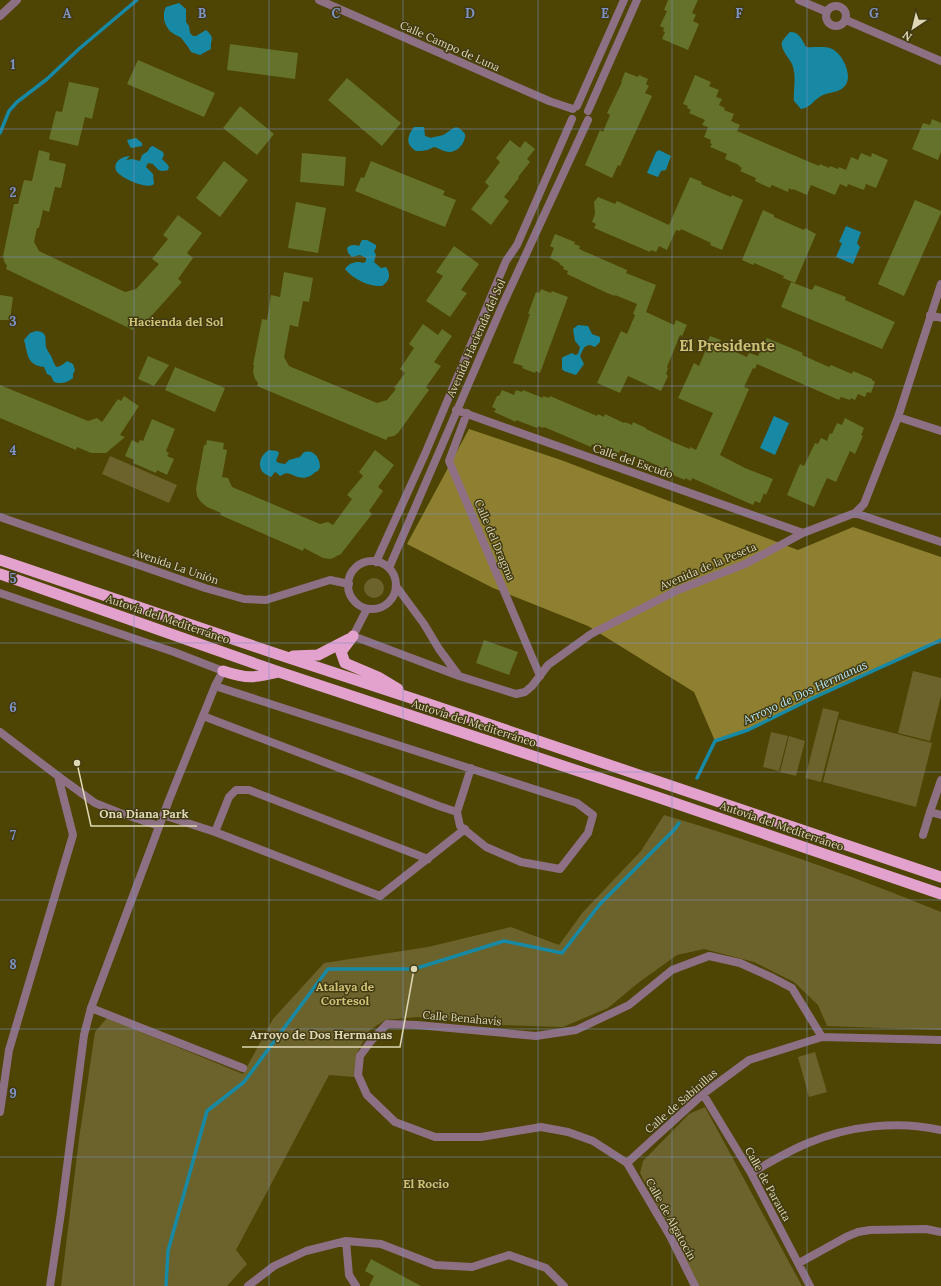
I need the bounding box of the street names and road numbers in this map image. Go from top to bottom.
street label: Calle Campo de Luna [398,18,502,74]
street label: Avenida Hacienda del Sol [443,277,508,400]
street label: Calle del Escudo [591,441,675,481]
street label: Calle del Dragma [472,497,519,583]
street label: Avenida de la Peseta [657,539,759,593]
street label: Avenida La Unión [131,545,221,587]
street label: Autovía del Mediterráneo [103,591,232,647]
street label: Autovía del Mediterráneo [409,696,538,750]
street label: Autovía del Mediterráneo [717,798,846,854]
street label: Calle Benahavís [422,1008,502,1028]
street label: Calle de Sabinillas [642,1066,720,1136]
street label: Calle de Parauta [742,1144,794,1224]
street label: Calle de Algatocín [643,1176,699,1263]

